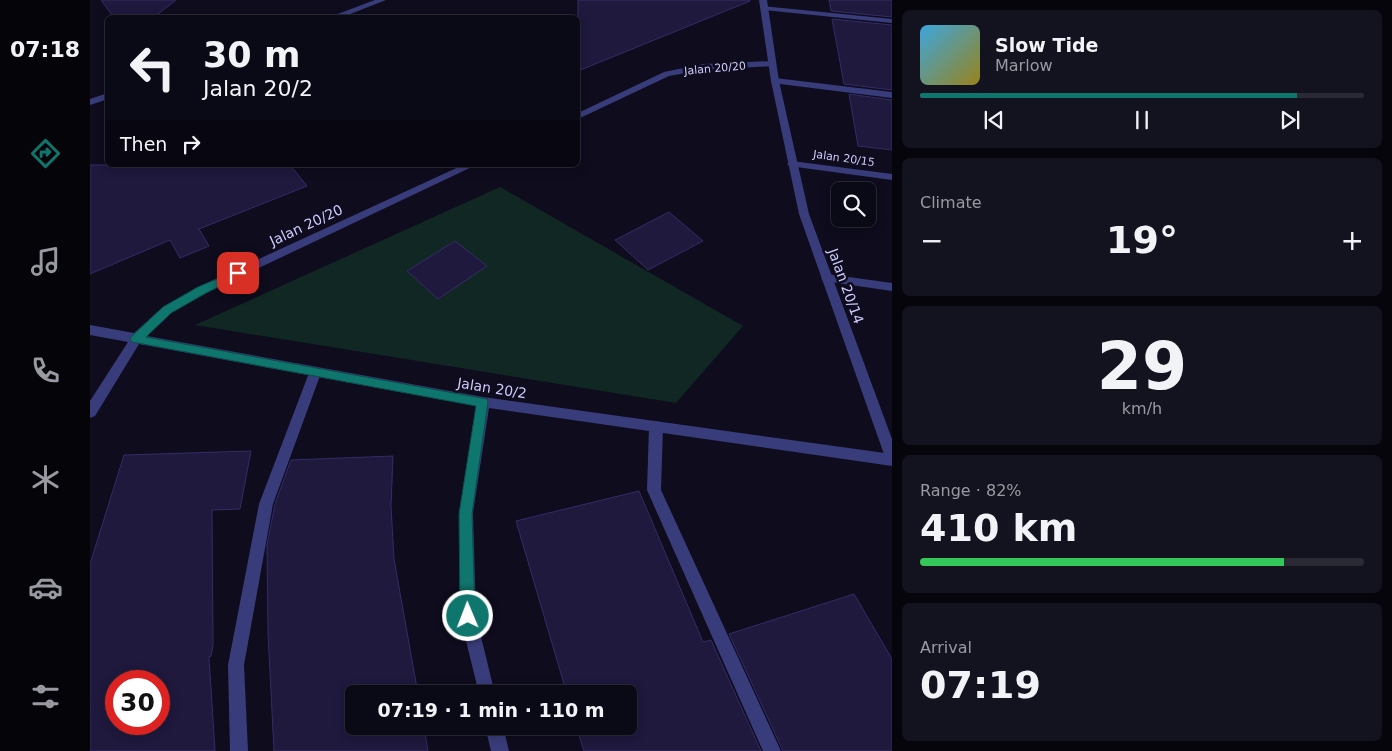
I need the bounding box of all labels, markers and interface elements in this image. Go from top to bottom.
text: Slow Tide [995,34,1098,56]
icon: left [120,35,185,100]
text: 30 m [203,35,300,75]
text: 07:18 [10,37,80,62]
text: Marlow [995,56,1053,75]
street label: Jalan 20/20 [683,59,746,78]
text: Jalan 20/2 [203,76,313,101]
icon: previous [980,106,1008,134]
icon: pause [1128,106,1156,134]
icon: next [1276,106,1304,134]
icon: right [177,130,205,158]
text: Then [120,133,167,155]
icon: directions [28,136,63,171]
street label: Jalan 20/15 [811,148,876,169]
map controls [831,182,876,227]
button: search [831,182,876,227]
text: Climate [920,193,982,212]
street label: Jalan 20/20 [266,201,345,249]
text: 19° [1106,218,1178,262]
text: − [920,224,943,257]
text: + [1341,224,1364,257]
icon: music [28,244,63,279]
street label: Jalan 20/14 [825,245,867,326]
pin [217,252,259,294]
icon: arrive [224,259,252,287]
text: 29 [1097,329,1187,404]
icon: phone [28,353,63,388]
street label: Jalan 20/2 [455,374,528,401]
text: km/h [1122,399,1162,418]
icon: climate [28,462,63,497]
text: Range · 82% [920,481,1022,500]
text: 410 km [920,506,1077,550]
icon: car [28,570,63,605]
position arrow [441,589,493,641]
text: Arrival [920,638,972,657]
text: 07:19 [920,663,1041,707]
speed limit sign: 30 [105,670,170,735]
icon: filters [28,679,63,714]
text: 07:19 · 1 min · 110 m [377,699,605,721]

